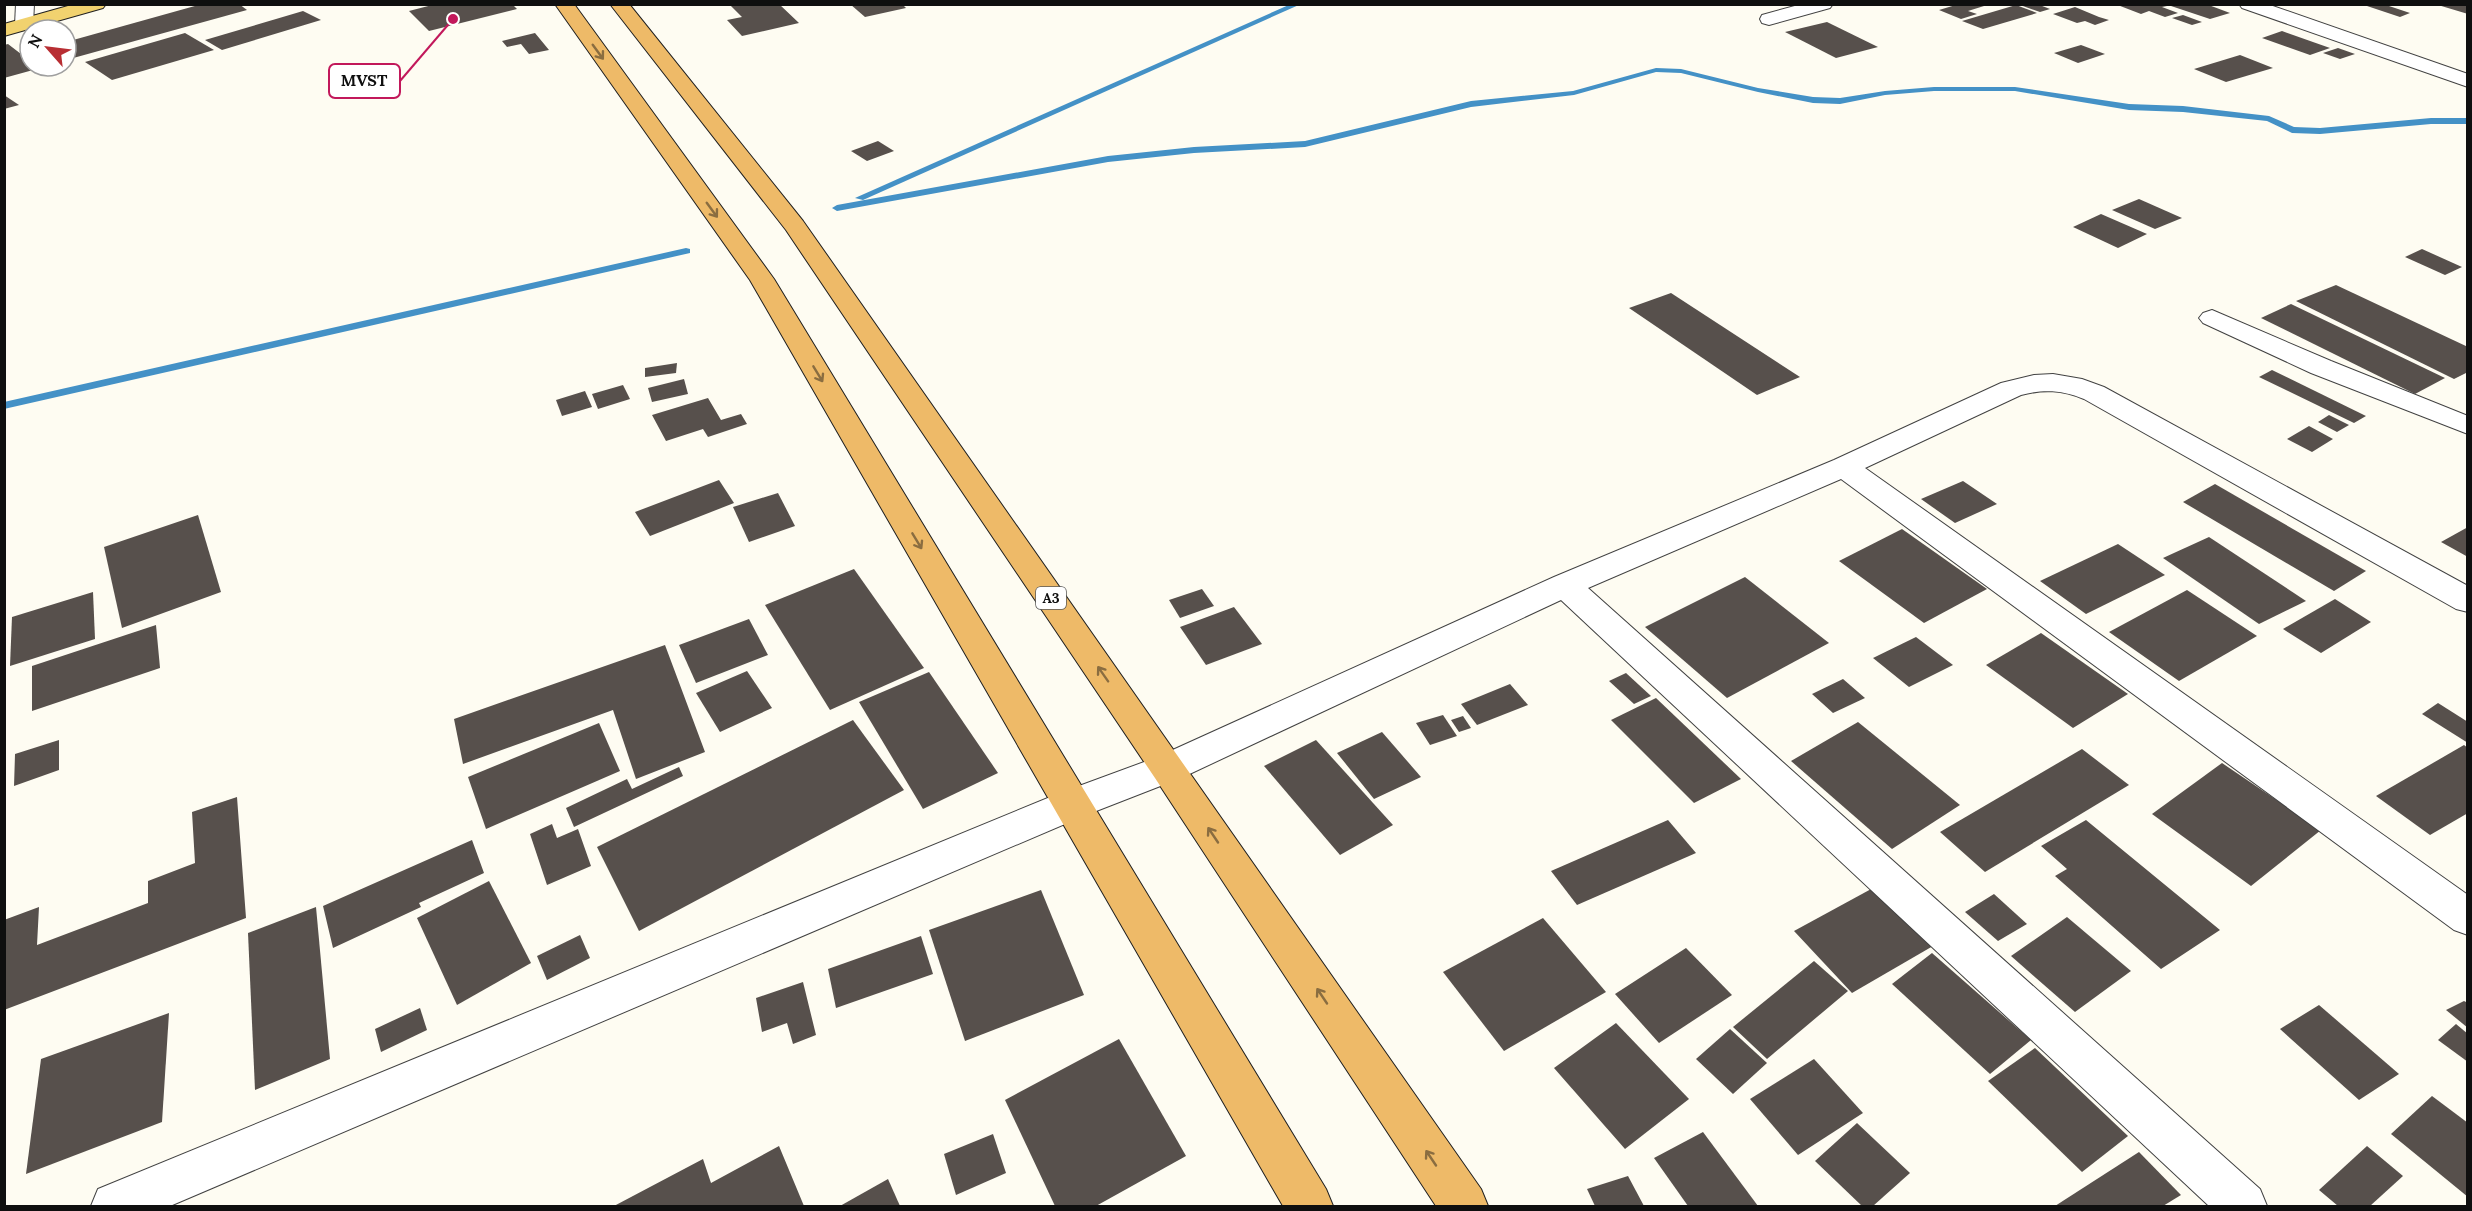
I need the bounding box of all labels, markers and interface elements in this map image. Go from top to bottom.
north arrow [18,18,78,78]
text: N [23,31,46,51]
one-way arrow [592,43,604,59]
callout: MVST [329,64,400,98]
text: MVST [341,70,388,90]
one-way arrow [706,202,718,218]
one-way arrow [812,365,824,382]
one-way arrow [912,532,924,549]
road number: A3 [1036,587,1066,609]
one-way arrow [1097,666,1109,682]
one-way arrow [1207,827,1219,844]
one-way arrow [1316,989,1328,1005]
one-way arrow [1425,1150,1437,1167]

